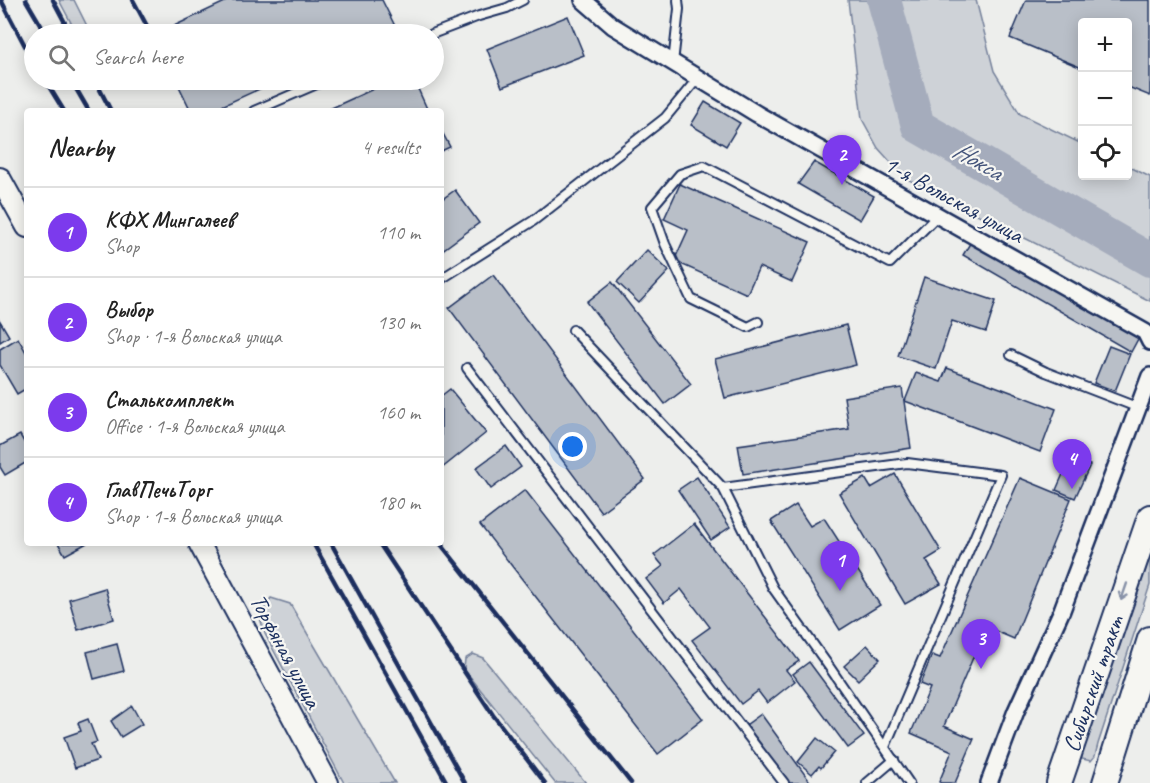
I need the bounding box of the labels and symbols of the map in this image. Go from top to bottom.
water label: Нокса [947,133,1011,189]
pin: 2 [822,136,862,185]
street label: 1-я Вольская улица [879,148,1030,250]
your location [558,432,587,461]
pin: 4 [1052,440,1092,489]
pin: 1 [820,542,860,591]
one-way arrow [1118,582,1129,601]
street label: Торфяная улица [243,589,329,715]
street label: Сибирский тракт [1056,610,1131,756]
pin: 3 [962,620,1000,669]

